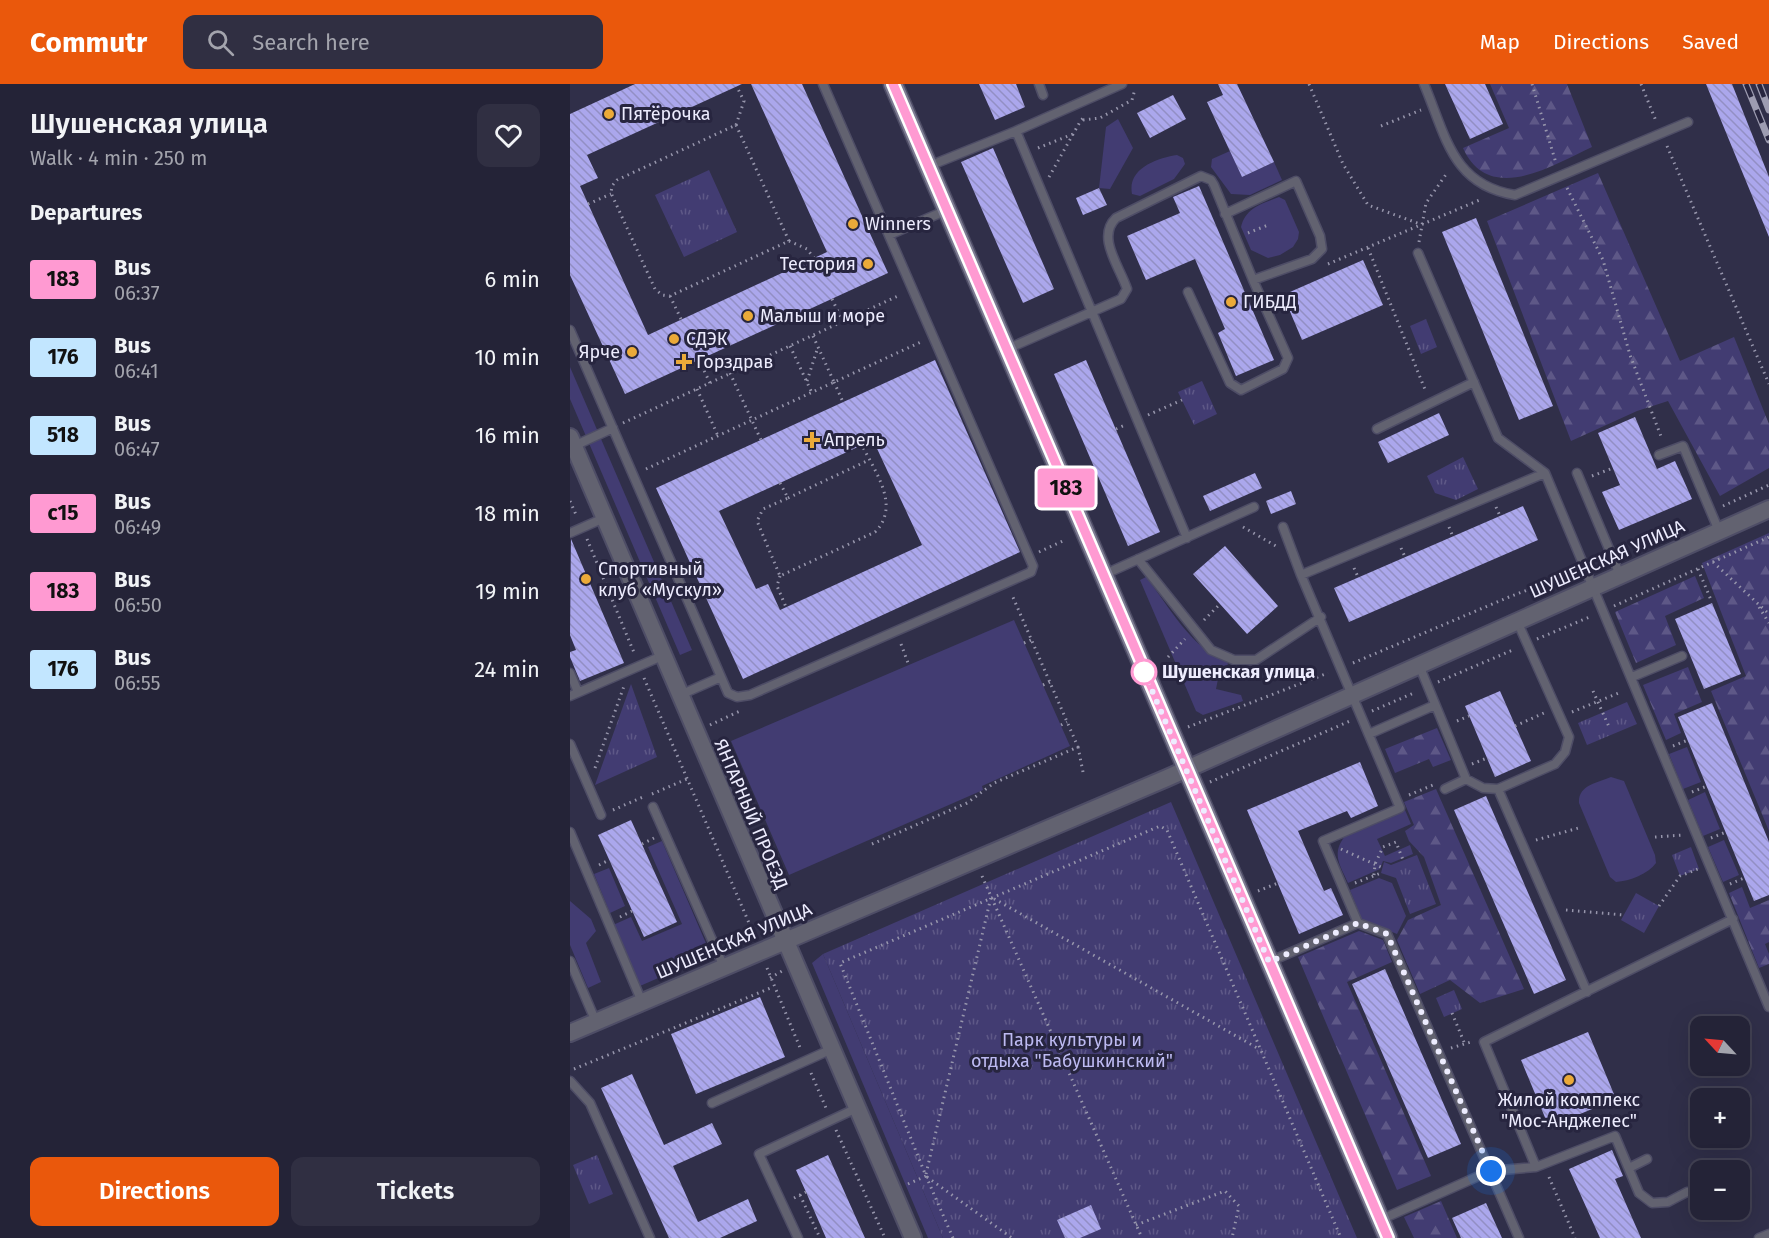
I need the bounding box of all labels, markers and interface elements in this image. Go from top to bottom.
search box [183,15,603,69]
text: Commutr [30,26,147,59]
icon: search [204,26,237,59]
text: Search here [252,29,370,56]
text: Map [1480,29,1520,55]
text: Directions [1553,29,1649,55]
text: Saved [1682,29,1739,55]
place label: Пятёрочка [621,103,711,125]
button: heart [477,104,540,167]
text: Шушенская улица [30,107,268,140]
marker: Пятёрочка [602,107,616,121]
text: Walk · 4 min · 250 m [30,146,207,170]
text: Departures [30,199,142,226]
place label: Winners [865,213,931,235]
marker: Winners [846,217,860,231]
place label: Тестория [780,253,856,275]
text: Bus [114,254,151,281]
marker: Тестория [861,257,875,271]
text: 183 [47,266,79,292]
text: 6 min [484,266,540,293]
text: 06:37 [114,281,160,305]
place label: ГИБДД [1243,291,1297,313]
marker: ГИБДД [1224,295,1238,309]
place label: Малыш и море [760,305,885,327]
marker: Малыш и море [741,309,755,323]
place label: СДЭК [686,328,728,350]
text: Bus [114,332,151,359]
marker: СДЭК [667,332,681,346]
place label: Ярче [579,341,620,363]
text: 176 [47,344,79,370]
text: 10 min [474,344,540,371]
marker: Ярче [625,345,639,359]
place label: Горздрав [696,351,773,373]
marker: Горздрав [677,355,691,369]
text: 06:41 [114,359,159,383]
text: Bus [114,410,151,437]
text: 518 [47,422,79,448]
text: 16 min [475,422,540,449]
place label: Апрель [824,429,885,451]
marker: Апрель [805,433,819,447]
text: 06:47 [114,437,160,461]
line badge: 183 [1032,468,1100,508]
text: 183 [1050,475,1082,501]
text: Bus [114,488,151,515]
text: с15 [48,500,78,526]
text: 18 min [475,500,540,527]
text: 06:49 [114,515,161,539]
street label: ШУШЕНСКАЯ УЛИЦА [1526,515,1689,603]
place label: Спортивный клуб «Мускул» [598,558,722,601]
text: Bus [114,566,151,593]
marker: Спортивный клуб «Мускул» [579,572,593,586]
text: 183 [47,578,79,604]
text: 19 min [475,578,540,605]
text: 06:50 [114,593,162,617]
text: Bus [114,644,151,671]
text: 176 [47,656,79,682]
text: 24 min [474,656,540,683]
marker: Шушенская улица [1131,659,1157,685]
place label: Шушенская улица [1162,661,1315,683]
text: 06:55 [114,671,161,695]
street label: ЯНТАРНЫЙ ПРОЕЗД [709,736,793,892]
street label: ШУШЕНСКАЯ УЛИЦА [653,898,816,984]
north arrow [1690,1016,1750,1076]
map controls [1690,1016,1750,1220]
park label: Парк культуры и отдыха "Бабушкинский" [971,1029,1173,1072]
marker: Жилой комплекс "Мос-Анджелес" [1562,1073,1576,1087]
button: + [1690,1088,1750,1148]
place label: Жилой комплекс "Мос-Анджелес" [1498,1089,1641,1132]
your location [1476,1156,1506,1186]
button: Directions [30,1157,279,1226]
button: Tickets [291,1157,540,1226]
button: − [1690,1160,1750,1220]

